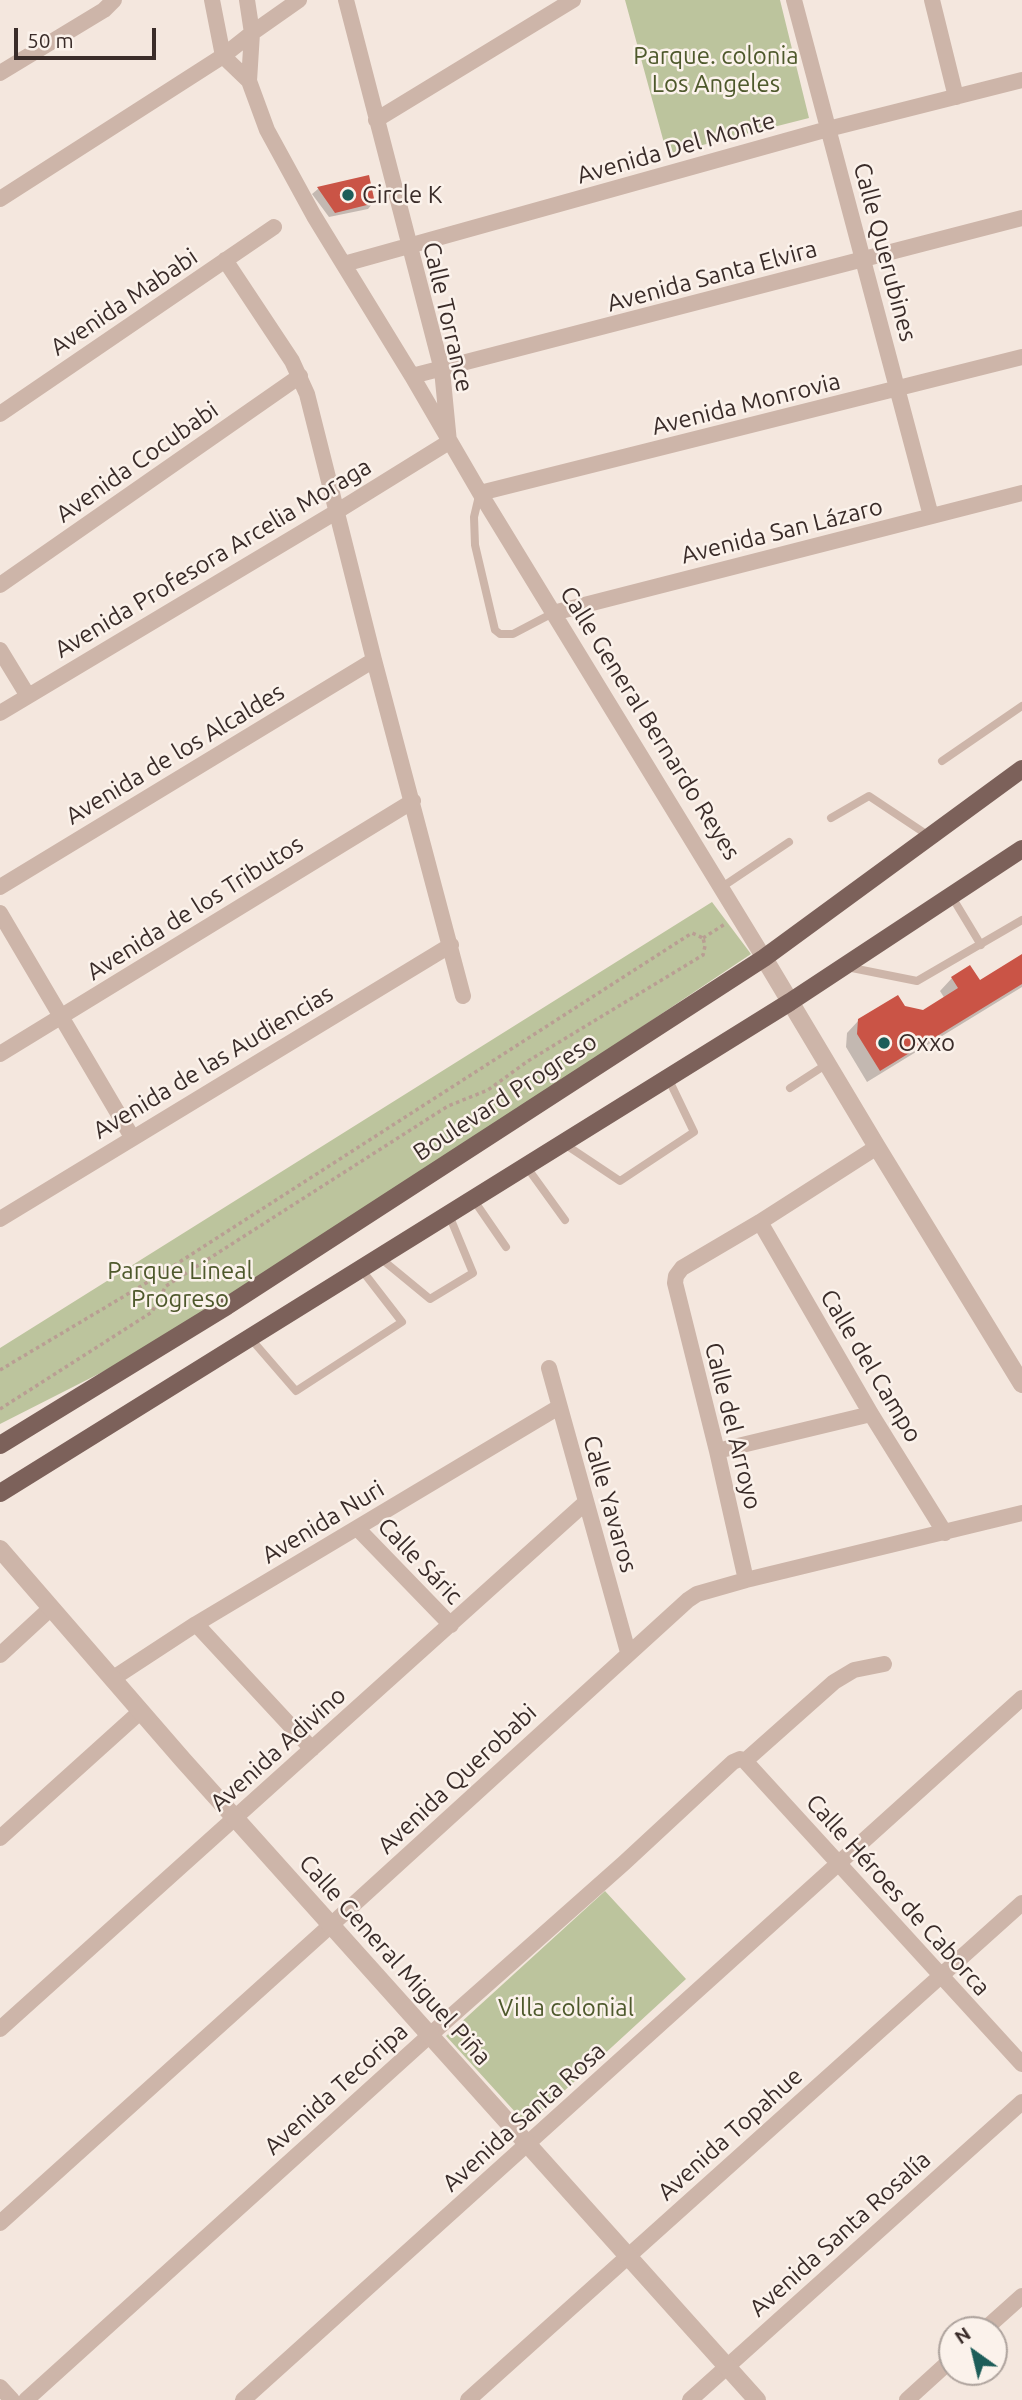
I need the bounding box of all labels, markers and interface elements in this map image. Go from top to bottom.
scale bar [18,14,159,58]
text: 50 m [27,28,74,52]
park label: Parque. colonia Los Angeles [633,42,799,98]
street label: Avenida Del Monte [574,106,778,190]
street label: Calle Querubines [847,159,923,345]
place label: Circle K [362,181,442,209]
marker: Circle K [340,187,356,203]
street label: Avenida Santa Elvira [604,234,820,318]
street label: Calle Torrance [417,239,479,395]
street label: Avenida Mababi [45,242,203,362]
street label: Avenida Monrovia [649,367,843,441]
street label: Avenida Cocubabi [50,395,224,529]
street label: Avenida Profesora Arcelia Moraga [49,452,377,664]
street label: Avenida San Lázaro [678,492,886,570]
street label: Calle General Bernardo Reyes [554,581,746,865]
street label: Avenida de los Alcaldes [60,677,290,831]
street label: Avenida de los Tributos [82,830,308,986]
street label: Avenida de las Audiencias [88,979,338,1145]
street label: Boulevard Progreso [408,1027,602,1167]
place label: Oxxo [898,1029,955,1057]
marker: Oxxo [876,1035,892,1051]
park label: Parque Lineal Progreso [107,1257,253,1313]
street label: Calle del Campo [814,1284,928,1448]
street label: Calle del Arroyo [698,1340,768,1512]
street label: Calle Yavaros [577,1432,643,1576]
street label: Avenida Nuri [257,1474,389,1570]
street label: Calle Sáric [372,1512,468,1610]
street label: Avenida Adivino [204,1681,352,1817]
street label: Avenida Querobabi [372,1698,542,1860]
street label: Calle Héroes de Caborca [800,1788,996,2002]
street label: Calle General Miguel Piña [293,1849,497,2071]
park label: Villa colonial [498,1994,634,2022]
street label: Avenida Tecoripa [258,2017,414,2161]
street label: Avenida Santa Rosa [437,2036,611,2198]
street label: Avenida Topahue [652,2061,808,2207]
street label: Avenida Santa Rosalía [744,2145,936,2323]
north arrow [938,2316,1008,2386]
text: N [950,2322,974,2348]

